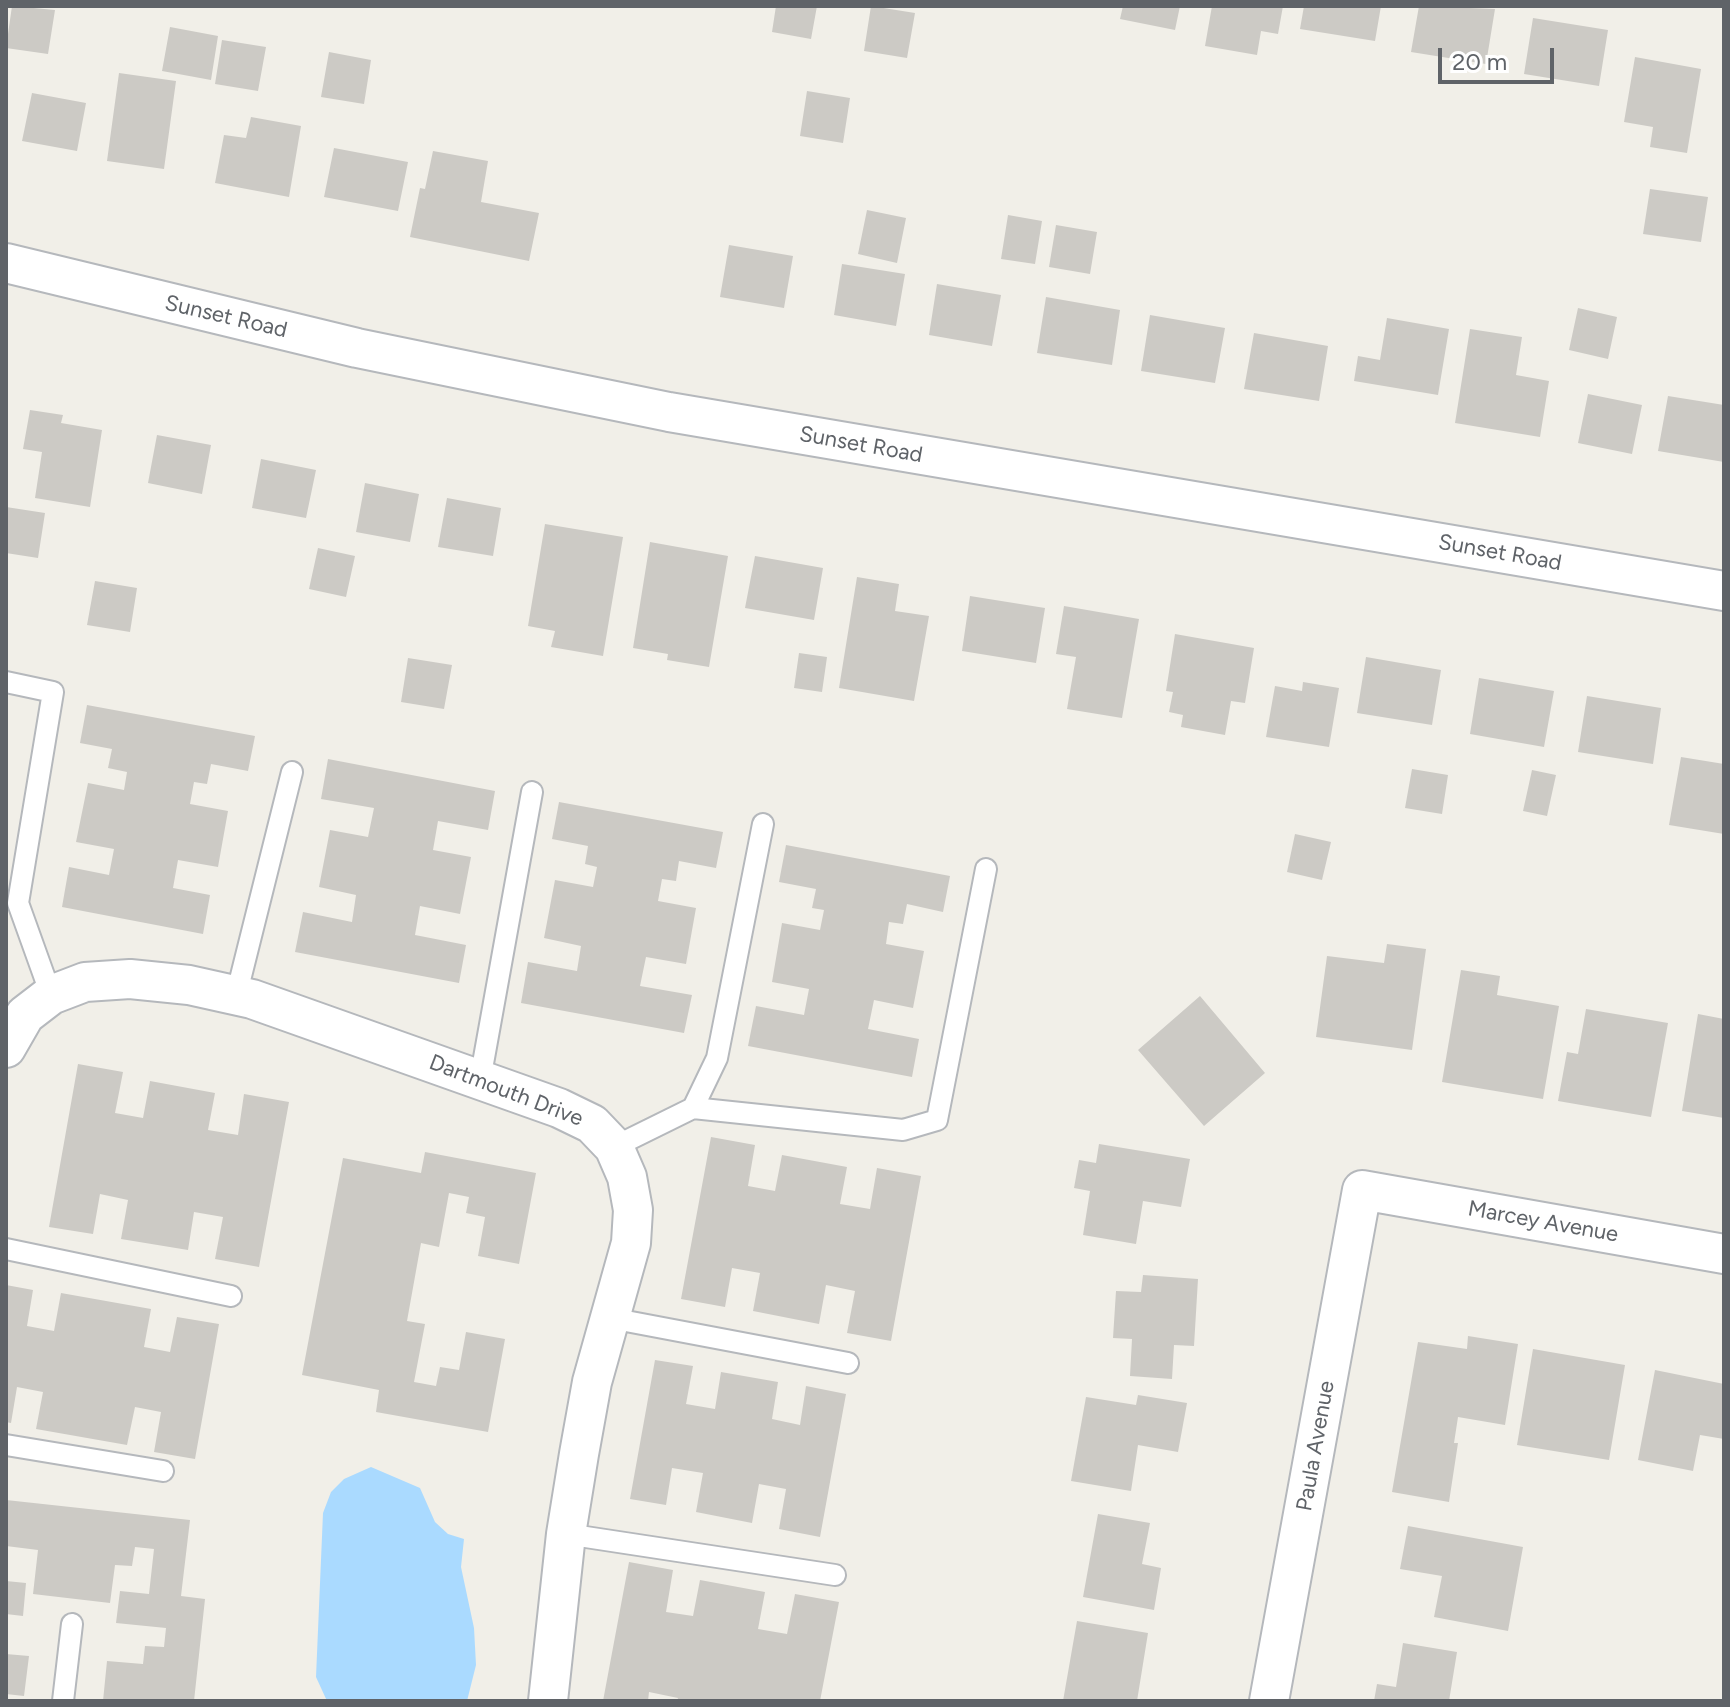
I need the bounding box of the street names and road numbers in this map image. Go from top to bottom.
street label: Sunset Road [162,290,290,344]
street label: Sunset Road [797,421,925,469]
street label: Sunset Road [1436,529,1564,577]
street label: Dartmouth Drive [425,1050,587,1132]
street label: Marcey Avenue [1466,1196,1620,1248]
street label: Paula Avenue [1292,1379,1340,1513]

